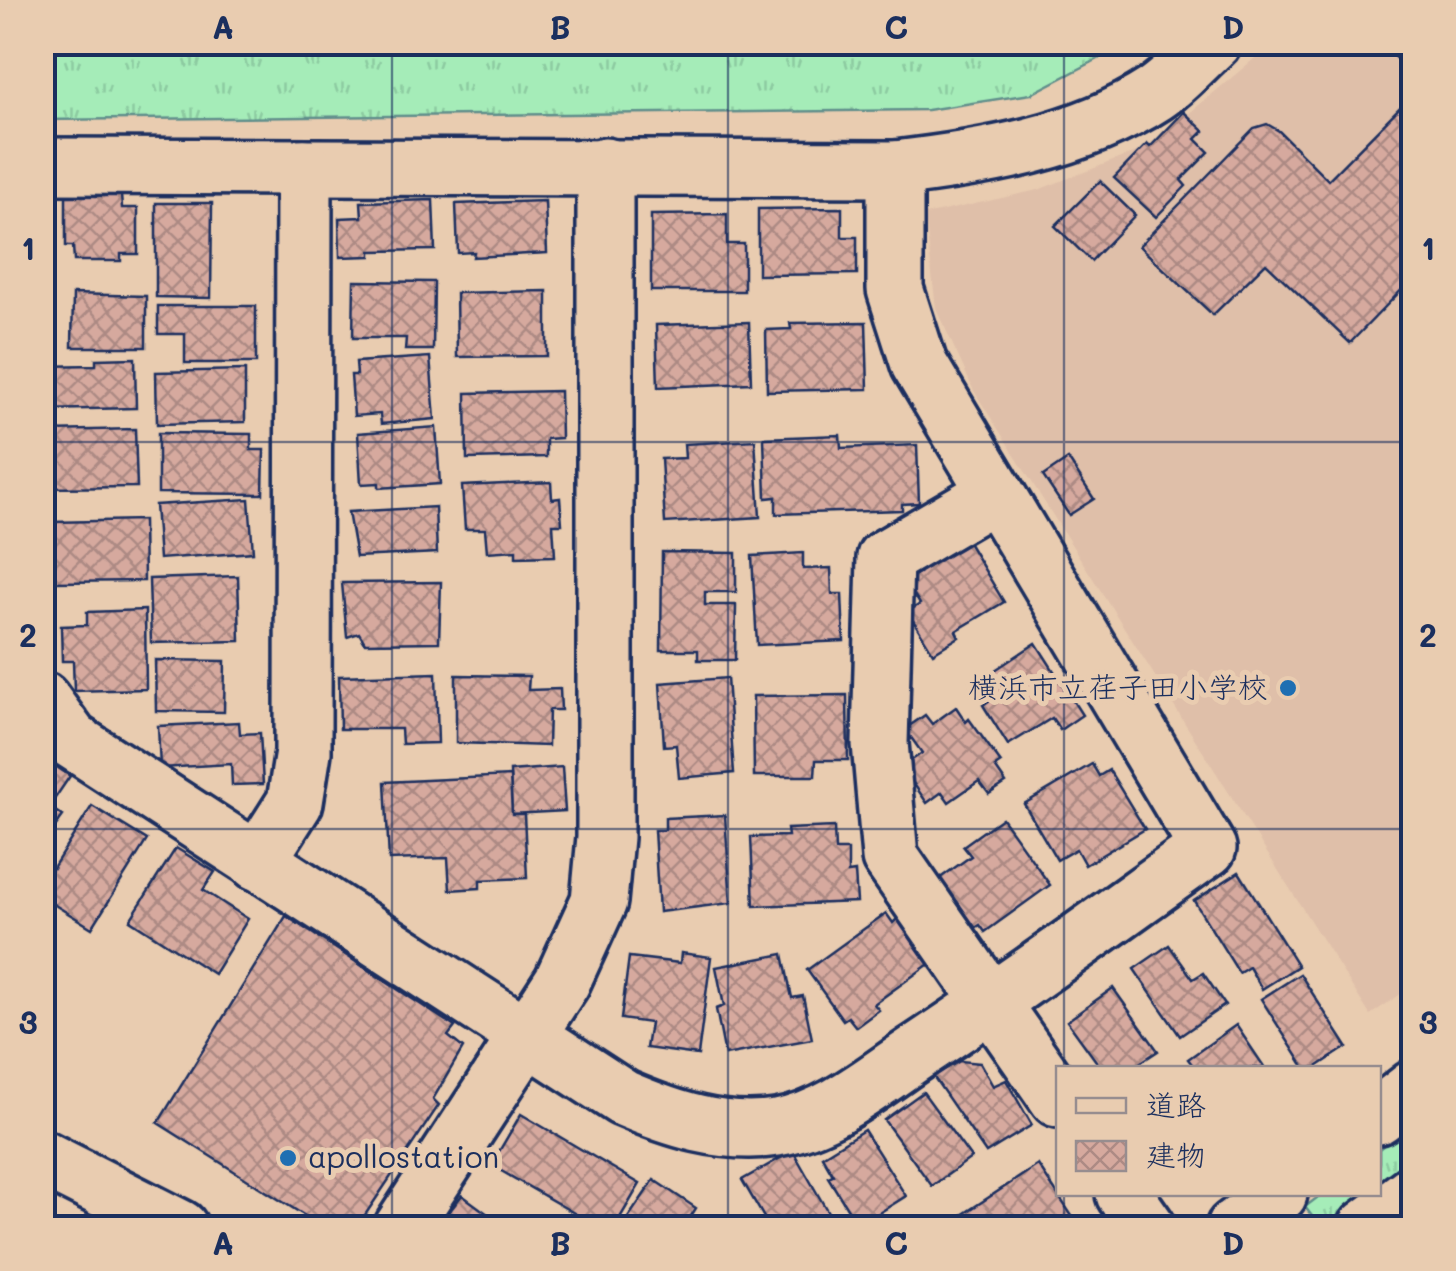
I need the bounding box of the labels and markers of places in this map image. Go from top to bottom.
place label: 横浜市立荏子田小学校 [968,666,1268,706]
marker: 横浜市立荏子田小学校 [1277,677,1299,699]
place label: apollostation [308,1136,499,1176]
marker: apollostation [277,1147,299,1169]

